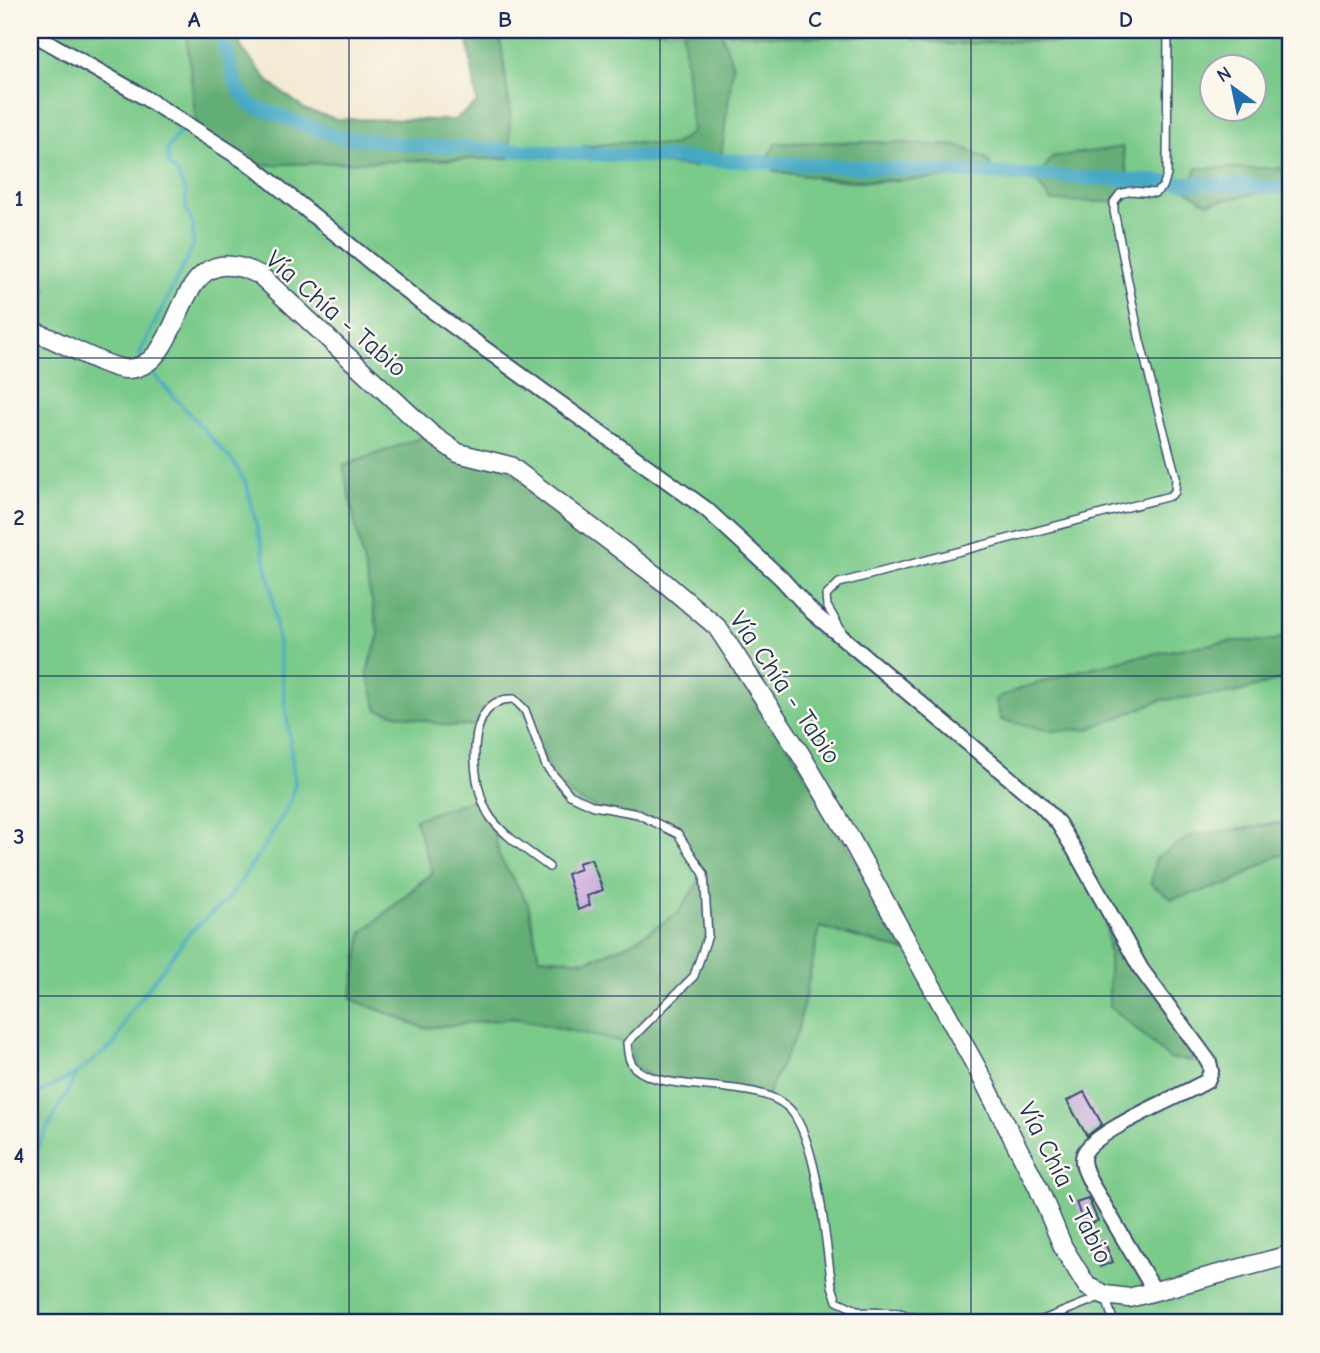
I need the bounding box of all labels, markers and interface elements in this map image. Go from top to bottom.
text: A [188,6,201,33]
text: B [498,6,512,33]
text: C [808,6,822,33]
text: D [1119,6,1133,33]
north arrow [1198,52,1268,122]
text: N [1213,62,1235,87]
text: 1 [14,185,24,212]
street label: Vía Chía - Tabio [259,245,413,383]
text: 2 [13,504,25,531]
street label: Vía Chía - Tabio [723,606,847,770]
text: 3 [13,823,25,850]
street label: Vía Chía - Tabio [1011,1097,1119,1269]
text: 4 [14,1142,25,1169]

